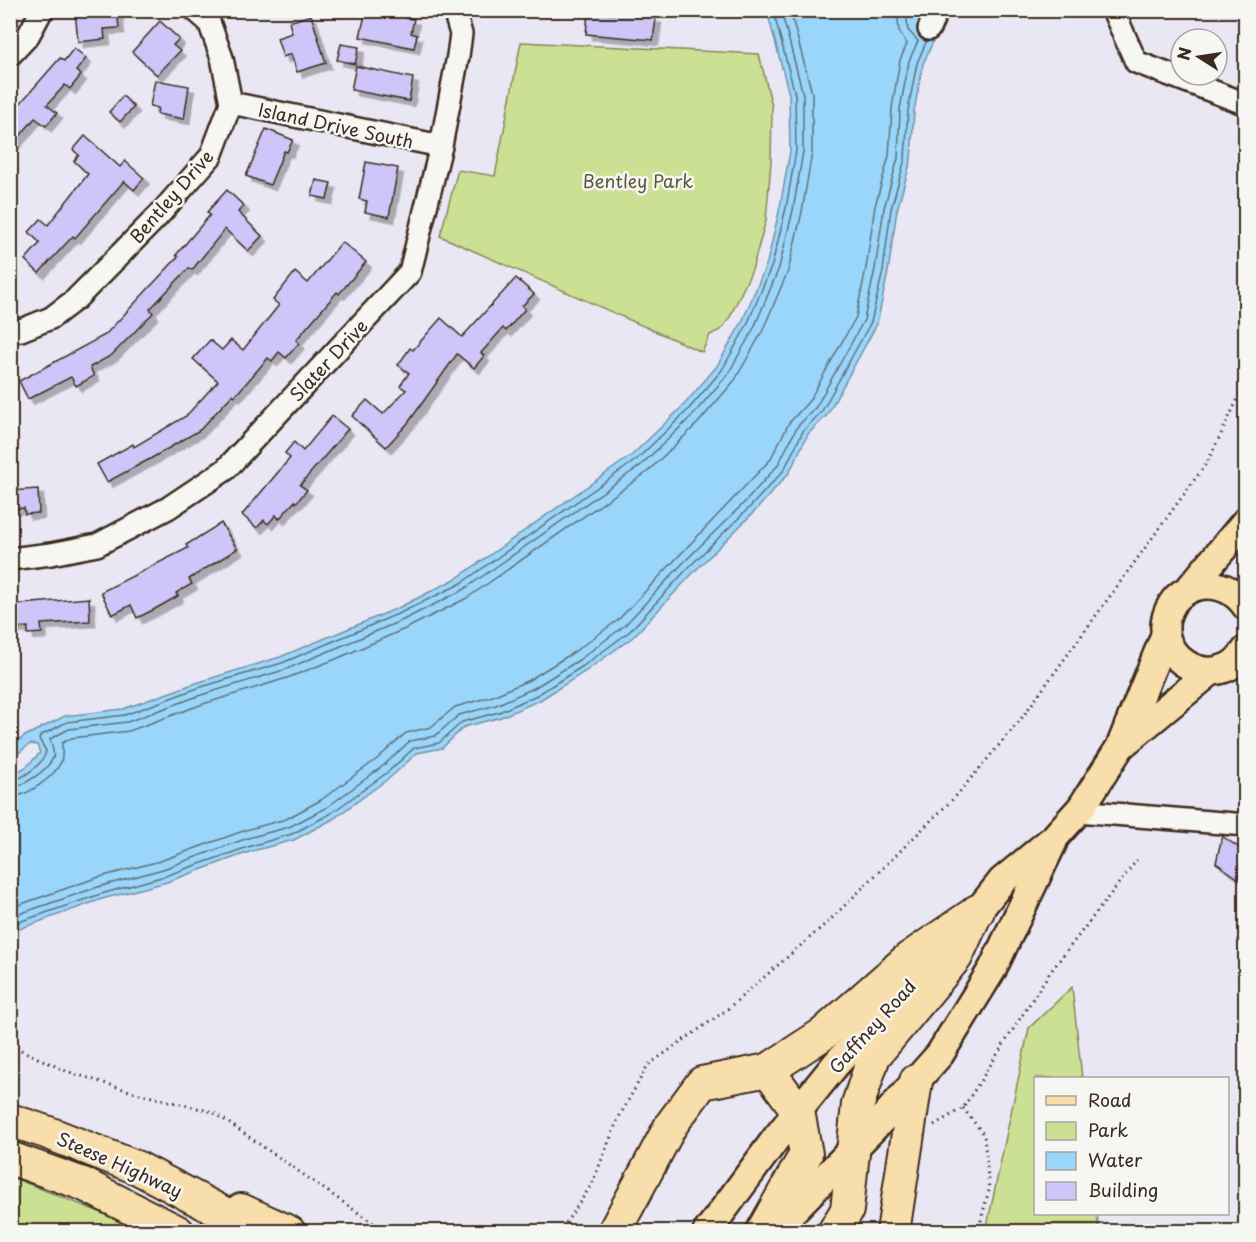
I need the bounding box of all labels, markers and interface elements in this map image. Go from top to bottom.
north arrow [1169,27,1229,87]
text: N [1170,45,1196,62]
street label: Island Drive South [256,95,416,155]
street label: Bentley Drive [123,143,219,249]
park label: Bentley Park [583,167,693,194]
street label: Slater Drive [283,313,373,407]
street label: Gaffney Road [822,973,922,1079]
legend [1034,1077,1229,1215]
text: Road [1088,1086,1132,1113]
text: Park [1088,1116,1128,1143]
street label: Steese Highway [53,1124,187,1204]
text: Water [1088,1146,1143,1173]
text: Building [1088,1176,1158,1203]

